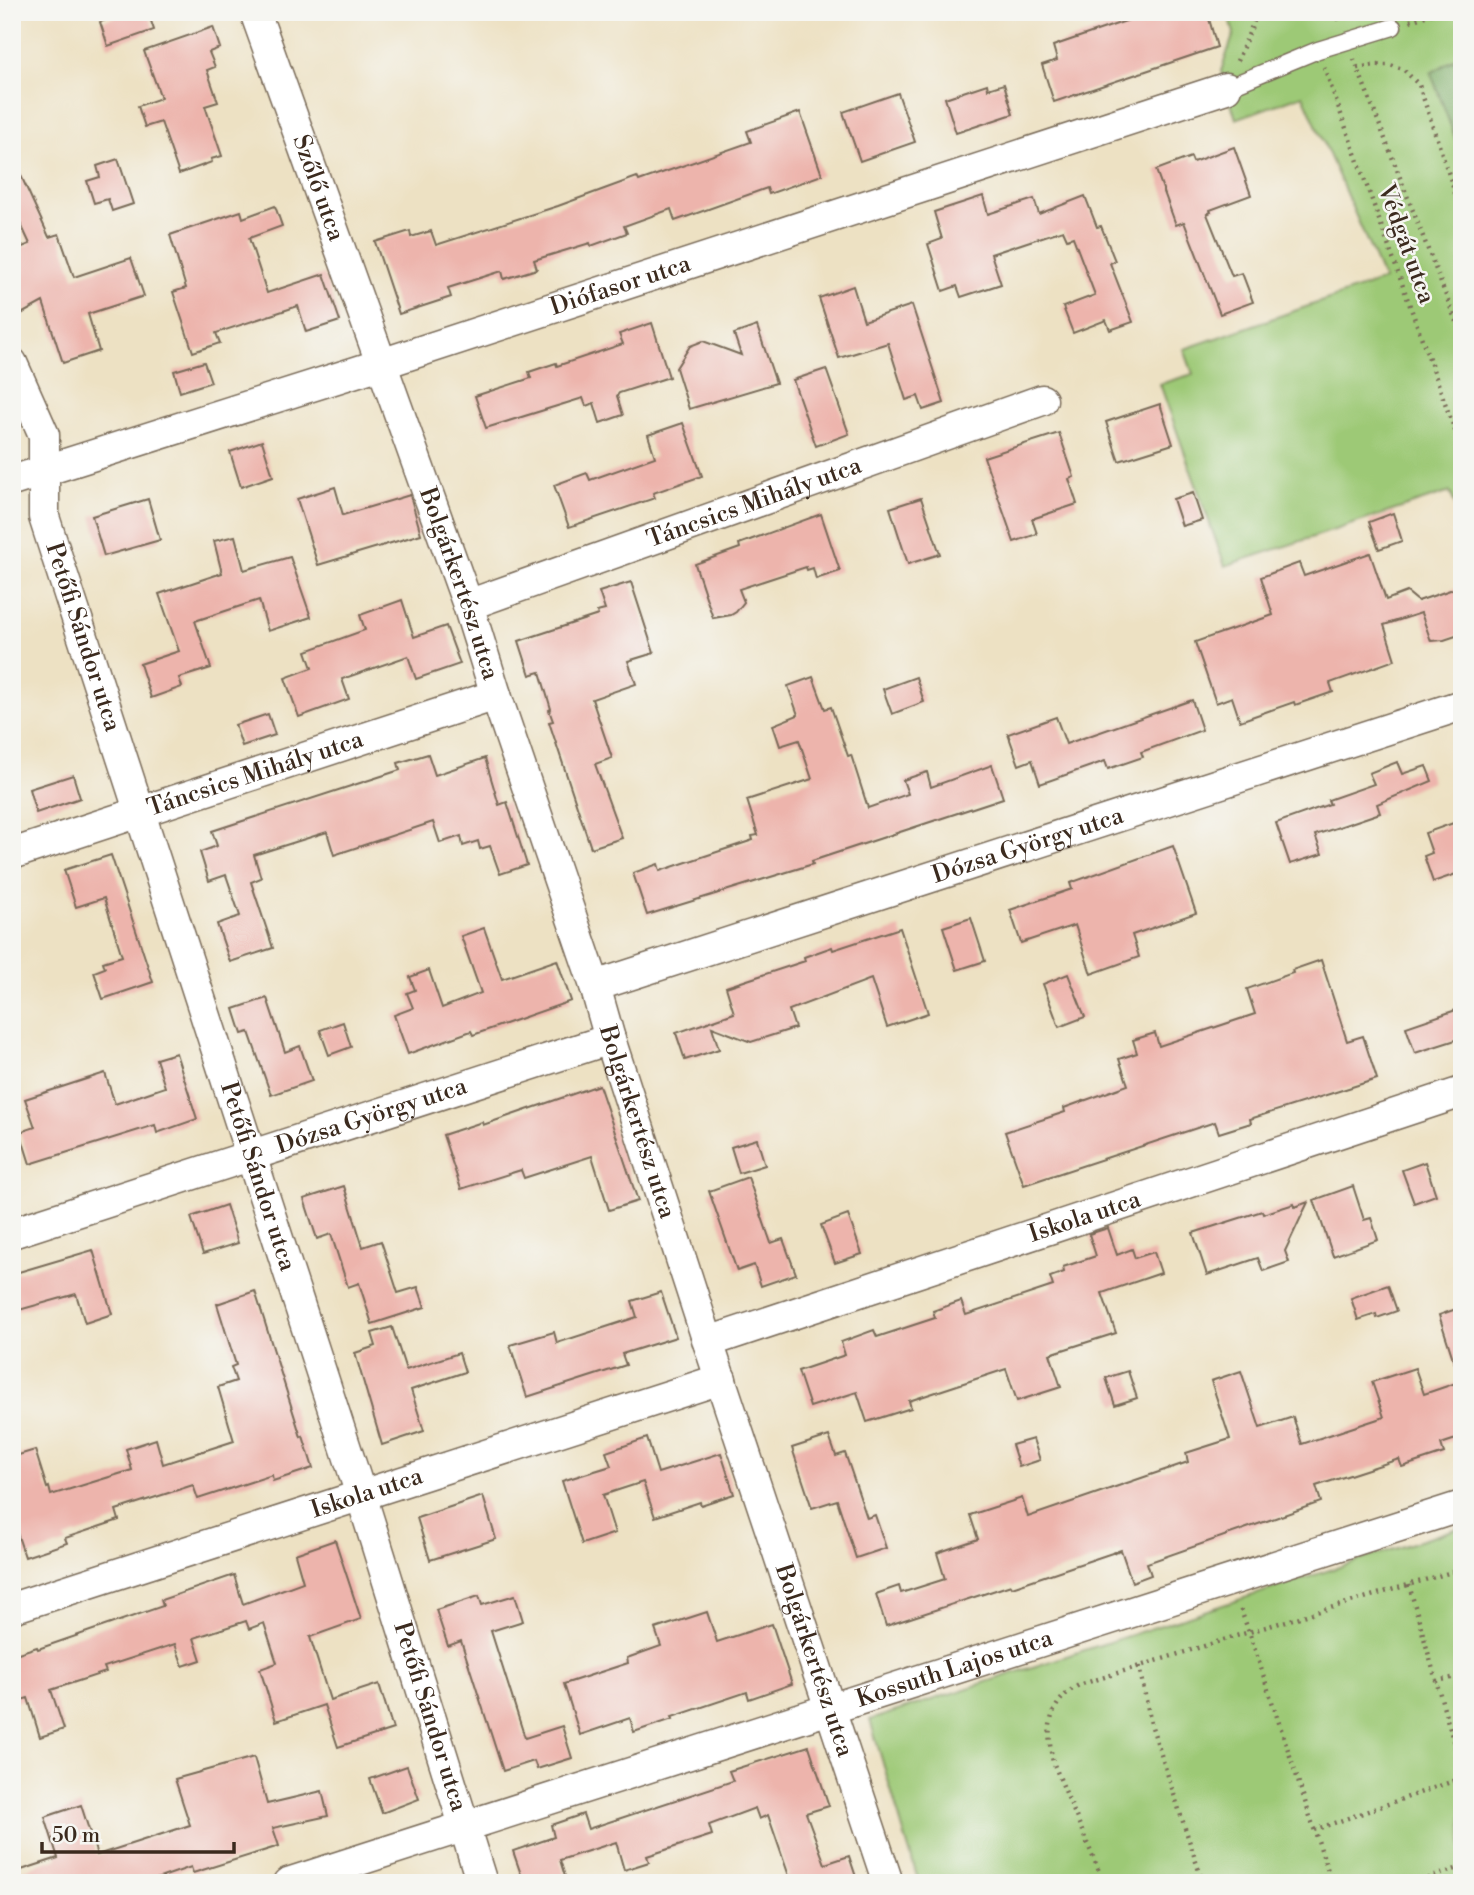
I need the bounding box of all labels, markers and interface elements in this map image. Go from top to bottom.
street label: Szőlő utca [285,131,351,246]
street label: Védgát utca [1370,179,1442,309]
street label: Diófasor utca [546,249,695,323]
street label: Táncsics Mihály utca [643,450,866,555]
street label: Bolgárkertész utca [412,483,506,684]
street label: Petőfi Sándor utca [38,539,128,736]
street label: Táncsics Mihály utca [143,724,368,824]
street label: Dózsa György utca [928,800,1128,891]
street label: Bolgárkertész utca [592,1021,682,1223]
street label: Dózsa György utca [272,1071,472,1161]
street label: Petőfi Sándor utca [213,1078,303,1276]
street label: Iskola utca [1025,1184,1145,1250]
street label: Iskola utca [307,1461,427,1525]
street label: Bolgárkertész utca [768,1559,860,1762]
street label: Petőfi Sándor utca [386,1618,474,1816]
street label: Kossuth Lajos utca [853,1623,1057,1715]
scale bar [42,1811,234,1855]
text: 50 m [52,1823,100,1849]

